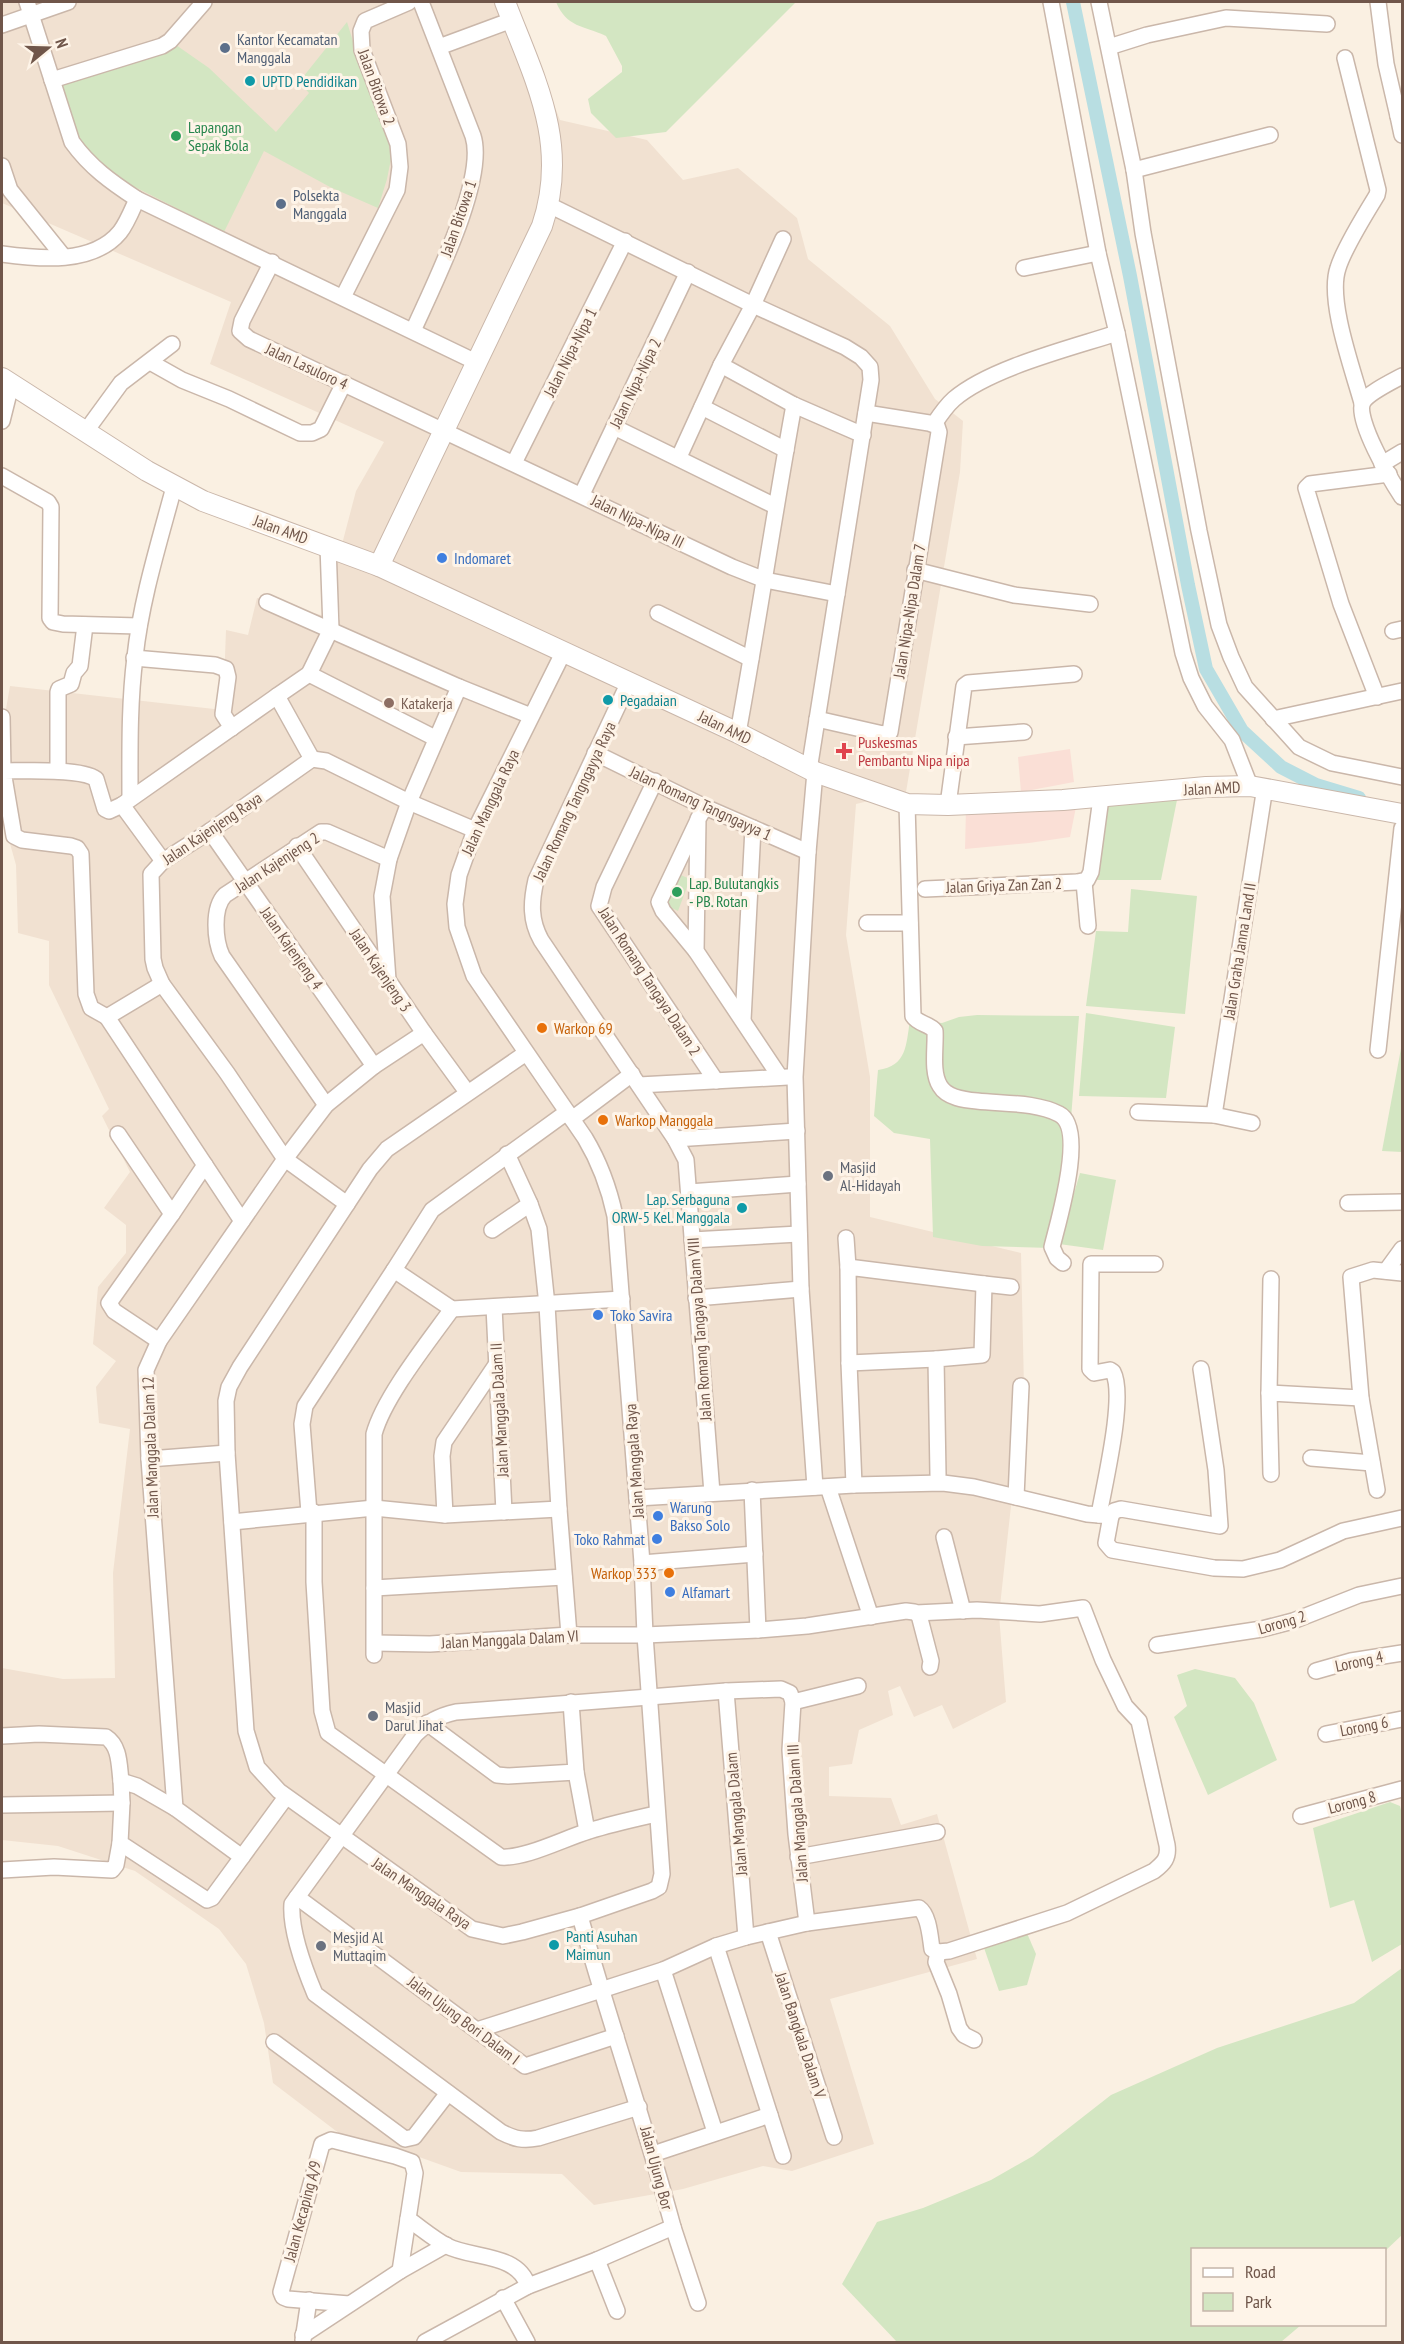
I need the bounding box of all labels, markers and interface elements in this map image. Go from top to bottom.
north arrow [18,18,78,78]
place label: Kantor Kecamatan Manggala [237,29,337,67]
text: N [51,36,73,50]
marker: Kantor Kecamatan Manggala [218,41,232,55]
street label: Jalan Bitowa 2 [354,45,400,128]
place label: UPTD Pendidikan [262,71,357,91]
marker: UPTD Pendidikan [243,74,257,88]
place label: Lapangan Sepak Bola [188,117,249,155]
marker: Lapangan Sepak Bola [169,129,183,143]
street label: Jalan Bitowa 1 [435,177,480,260]
place label: Polsekta Manggala [293,185,347,223]
marker: Polsekta Manggala [274,197,288,211]
street label: Jalan Nipa-Nipa 1 [539,304,601,401]
street label: Jalan Nipa-Nipa 2 [604,335,665,432]
street label: Jalan Lasuloro 4 [262,338,351,394]
street label: Jalan Nipa-Nipa III [587,489,688,552]
street label: Jalan AMD [250,510,311,548]
street label: Jalan Nipa-Nipa Dalam 7 [888,542,929,681]
place label: Indomaret [454,548,511,568]
marker: Indomaret [435,551,449,565]
place label: Pegadaian [620,690,677,710]
place label: Katakerja [401,693,453,713]
marker: Pegadaian [601,693,615,707]
marker: Katakerja [382,696,396,710]
street label: Jalan AMD [694,705,755,748]
street label: Jalan Romang Tangngayya Raya [528,718,620,885]
place label: Puskesmas Pembantu Nipa nipa [858,732,970,770]
marker: Puskesmas Pembantu Nipa nipa [835,742,853,760]
street label: Jalan Manggala Raya [456,746,523,859]
street label: Jalan Romang Tangngayya 1 [626,761,775,845]
street label: Jalan AMD [1182,777,1241,800]
street label: Jalan Kajenjeng Raya [158,787,266,869]
street label: Jalan Kajenjeng 2 [230,827,323,897]
place label: Lap. Bulutangkis - PB. Rotan [689,873,779,911]
street label: Jalan Griya Zan Zan 2 [945,873,1062,897]
street label: Jalan Graha Janna Land II [1218,881,1260,1022]
marker: Lap. Bulutangkis - PB. Rotan [670,885,684,899]
street label: Jalan Kajenjeng 4 [256,902,328,993]
street label: Jalan Romang Tangaya Dalam 2 [594,902,705,1059]
street label: Jalan Kajenjeng 3 [345,924,416,1016]
place label: Warkop 69 [554,1018,613,1038]
marker: Warkop 69 [535,1021,549,1035]
place label: Warkop Manggala [615,1110,713,1130]
marker: Warkop Manggala [596,1113,610,1127]
place label: Masjid Al-Hidayah [840,1157,901,1195]
marker: Masjid Al-Hidayah [821,1169,835,1183]
place label: Lap. Serbaguna ORW-5 Kel. Manggala [612,1189,730,1227]
marker: Lap. Serbaguna ORW-5 Kel. Manggala [735,1201,749,1215]
street label: Jalan Romang Tangaya Dalam VIII [683,1237,715,1422]
place label: Toko Savira [610,1305,672,1325]
marker: Toko Savira [591,1308,605,1322]
street label: Jalan Manggala Dalam II [485,1342,513,1479]
street label: Jalan Manggala Dalam 12 [138,1376,162,1519]
street label: Jalan Manggala Raya [620,1403,648,1520]
place label: Warung Bakso Solo [670,1497,730,1535]
marker: Warung Bakso Solo [651,1509,665,1523]
place label: Toko Rahmat [574,1529,646,1549]
marker: Toko Rahmat [650,1532,664,1546]
place label: Warkop 333 [591,1563,657,1583]
marker: Warkop 333 [662,1566,676,1580]
place label: Alfamart [682,1582,730,1602]
marker: Alfamart [663,1585,677,1599]
street label: Lorong 2 [1256,1606,1308,1638]
street label: Jalan Manggala Dalam VI [440,1625,579,1653]
street label: Lorong 4 [1333,1646,1385,1676]
place label: Masjid Darul Jihat [385,1697,444,1735]
marker: Masjid Darul Jihat [366,1709,380,1723]
street label: Lorong 6 [1338,1712,1390,1740]
street label: Jalan Manggala Dalam III [782,1743,812,1884]
street label: Jalan Manggala Dalam [721,1752,751,1877]
street label: Lorong 8 [1326,1786,1378,1818]
street label: Jalan Manggala Raya [368,1852,475,1933]
place label: Panti Asuhan Maimun [566,1926,637,1964]
place label: Mesjid Al Muttaqim [333,1927,386,1965]
marker: Panti Asuhan Maimun [547,1938,561,1952]
marker: Mesjid Al Muttaqim [314,1939,328,1953]
street label: Jalan Bangkala Dalam V [771,1969,831,2101]
street label: Jalan Ujung Bori Dalam I [403,1971,524,2069]
street label: Jalan Ujung Bor [636,2123,678,2213]
street label: Jalan Kecaping A/9 [279,2158,325,2265]
legend [1191,2248,1386,2326]
text: Road [1245,2260,1276,2283]
text: Park [1245,2290,1272,2313]

